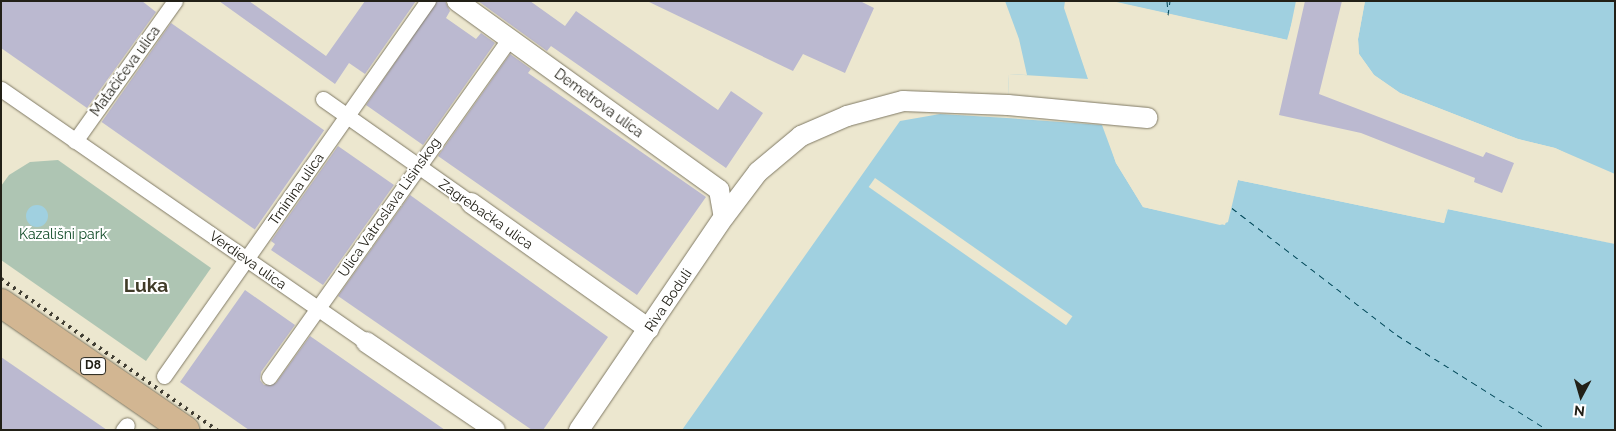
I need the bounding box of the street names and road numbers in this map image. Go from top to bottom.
street label: Matačićeva ulica [87,23,163,119]
street label: Demetrova ulica [551,65,647,141]
street label: Ulica Vatroslava Lisinskog [334,134,444,280]
street label: Trninina ulica [265,150,327,228]
street label: Zagrebačka ulica [436,175,536,253]
street label: Verdieva ulica [206,227,290,293]
street label: Riva Boduli [641,265,695,335]
road number: D8 [79,356,107,376]

